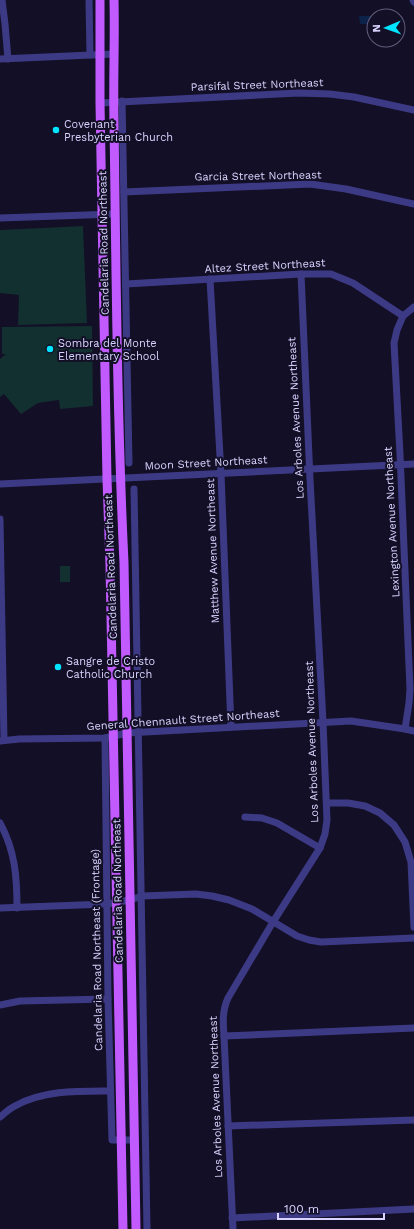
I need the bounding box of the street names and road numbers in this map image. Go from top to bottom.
street label: Parsifal Street Northeast [190,76,324,94]
street label: Garcia Street Northeast [194,168,322,184]
street label: Candelaria Road Northeast [96,170,112,315]
street label: Altez Street Northeast [204,256,326,276]
street label: Los Arboles Avenue Northeast [285,336,307,499]
street label: Lexington Avenue Northeast [382,446,402,598]
street label: Moon Street Northeast [144,453,268,473]
street label: Matthew Avenue Northeast [204,478,222,624]
street label: Candelaria Road Northeast [102,494,120,639]
street label: Los Arboles Avenue Northeast [303,660,321,823]
street label: General Chennault Street Northeast [86,707,280,733]
street label: Candelaria Road Northeast [110,818,126,963]
street label: Candelaria Road Northeast (Frontage) [89,849,105,1051]
street label: Los Arboles Avenue Northeast [207,1015,225,1178]

